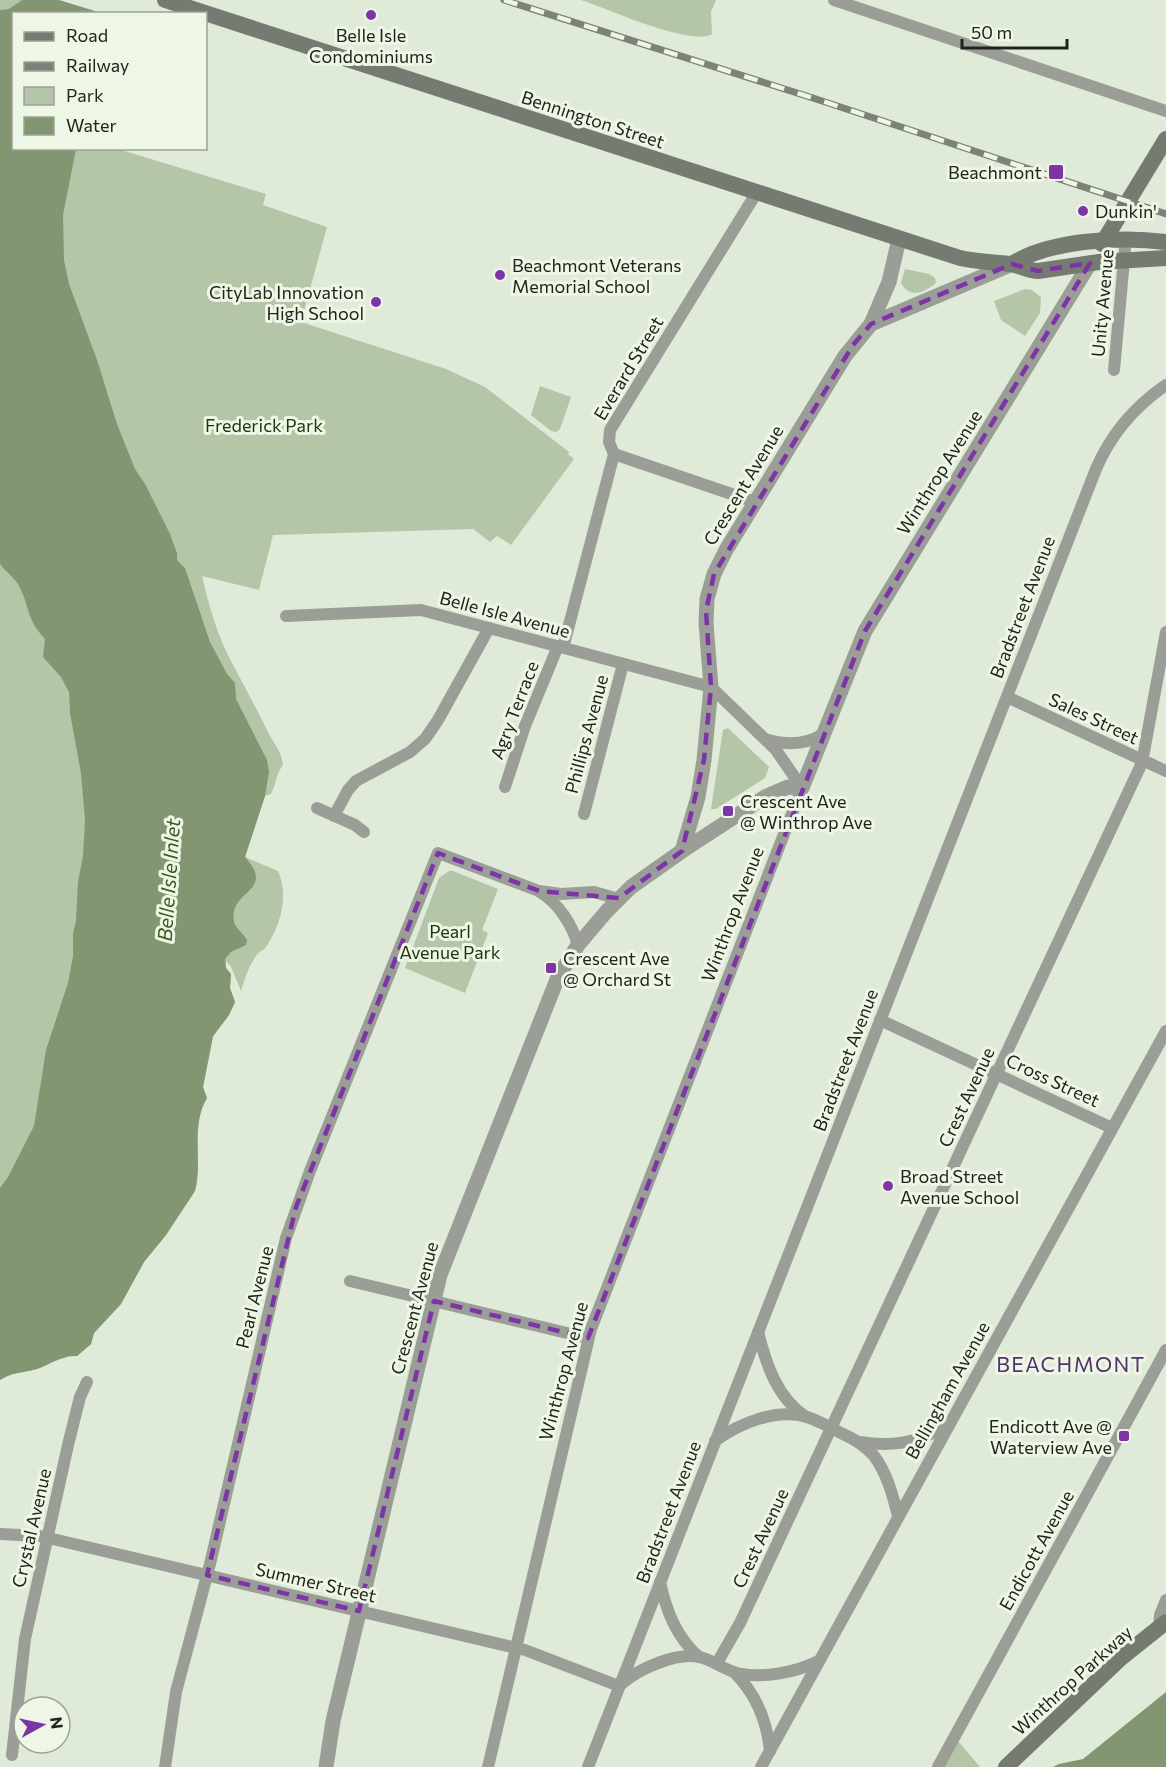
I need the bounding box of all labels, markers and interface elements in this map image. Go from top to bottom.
marker: Belle Isle Condominiums [364,8,378,22]
legend [12,12,207,150]
scale bar [962,12,1067,50]
text: 50 m [971,21,1012,43]
text: Road [66,24,108,46]
place label: Belle Isle Condominiums [309,24,433,67]
text: Railway [66,54,129,76]
text: Park [66,84,104,106]
street label: Bennington Street [519,86,667,152]
text: Water [66,114,117,136]
place label: Beachmont [948,161,1042,183]
marker: Beachmont [1047,163,1065,181]
place label: Dunkin' [1095,200,1157,222]
marker: Dunkin' [1076,204,1090,218]
street label: Unity Avenue [1086,248,1118,358]
place label: Beachmont Veterans Memorial School [512,254,681,297]
marker: Beachmont Veterans Memorial School [493,268,507,282]
place label: CityLab Innovation High School [209,281,364,324]
marker: CityLab Innovation High School [369,295,383,309]
street label: Everard Street [588,312,668,424]
street label: Winthrop Avenue [892,406,986,538]
park label: Frederick Park [205,414,323,436]
street label: Crescent Avenue [698,421,788,549]
street label: Bradstreet Avenue [985,533,1059,681]
street label: Belle Isle Avenue [437,586,573,642]
street label: Agry Terrace [485,658,543,762]
street label: Phillips Avenue [560,672,612,796]
street label: Sales Street [1046,688,1142,748]
place label: Crescent Ave @ Winthrop Ave [740,790,872,833]
marker: Crescent Ave @ Winthrop Ave [721,804,735,818]
water label: Belle Isle Inlet [152,817,184,942]
street label: Winthrop Avenue [696,843,768,985]
park label: Pearl Avenue Park [399,920,501,963]
place label: Crescent Ave @ Orchard St [563,947,671,990]
marker: Crescent Ave @ Orchard St [544,961,558,975]
street label: Bradstreet Avenue [808,986,882,1134]
street label: Crest Avenue [933,1044,999,1150]
street label: Cross Street [1003,1049,1103,1111]
place label: Broad Street Avenue School [900,1165,1019,1208]
marker: Broad Street Avenue School [881,1179,895,1193]
street label: Crescent Avenue [386,1239,442,1377]
street label: Pearl Avenue [231,1243,277,1351]
street label: Winthrop Avenue [534,1299,592,1443]
street label: Bellingham Avenue [900,1317,994,1463]
district label: BEACHMONT [996,1351,1146,1376]
place label: Endicott Ave @ Waterview Ave [989,1415,1112,1458]
marker: Endicott Ave @ Waterview Ave [1117,1429,1131,1443]
street label: Bradstreet Avenue [631,1438,705,1586]
street label: Crystal Avenue [7,1466,55,1590]
street label: Crest Avenue [727,1485,793,1591]
street label: Endicott Avenue [994,1486,1078,1614]
street label: Summer Street [254,1557,378,1607]
street label: Winthrop Parkway [1008,1621,1136,1739]
north arrow [12,1695,72,1755]
text: N [47,1716,68,1730]

